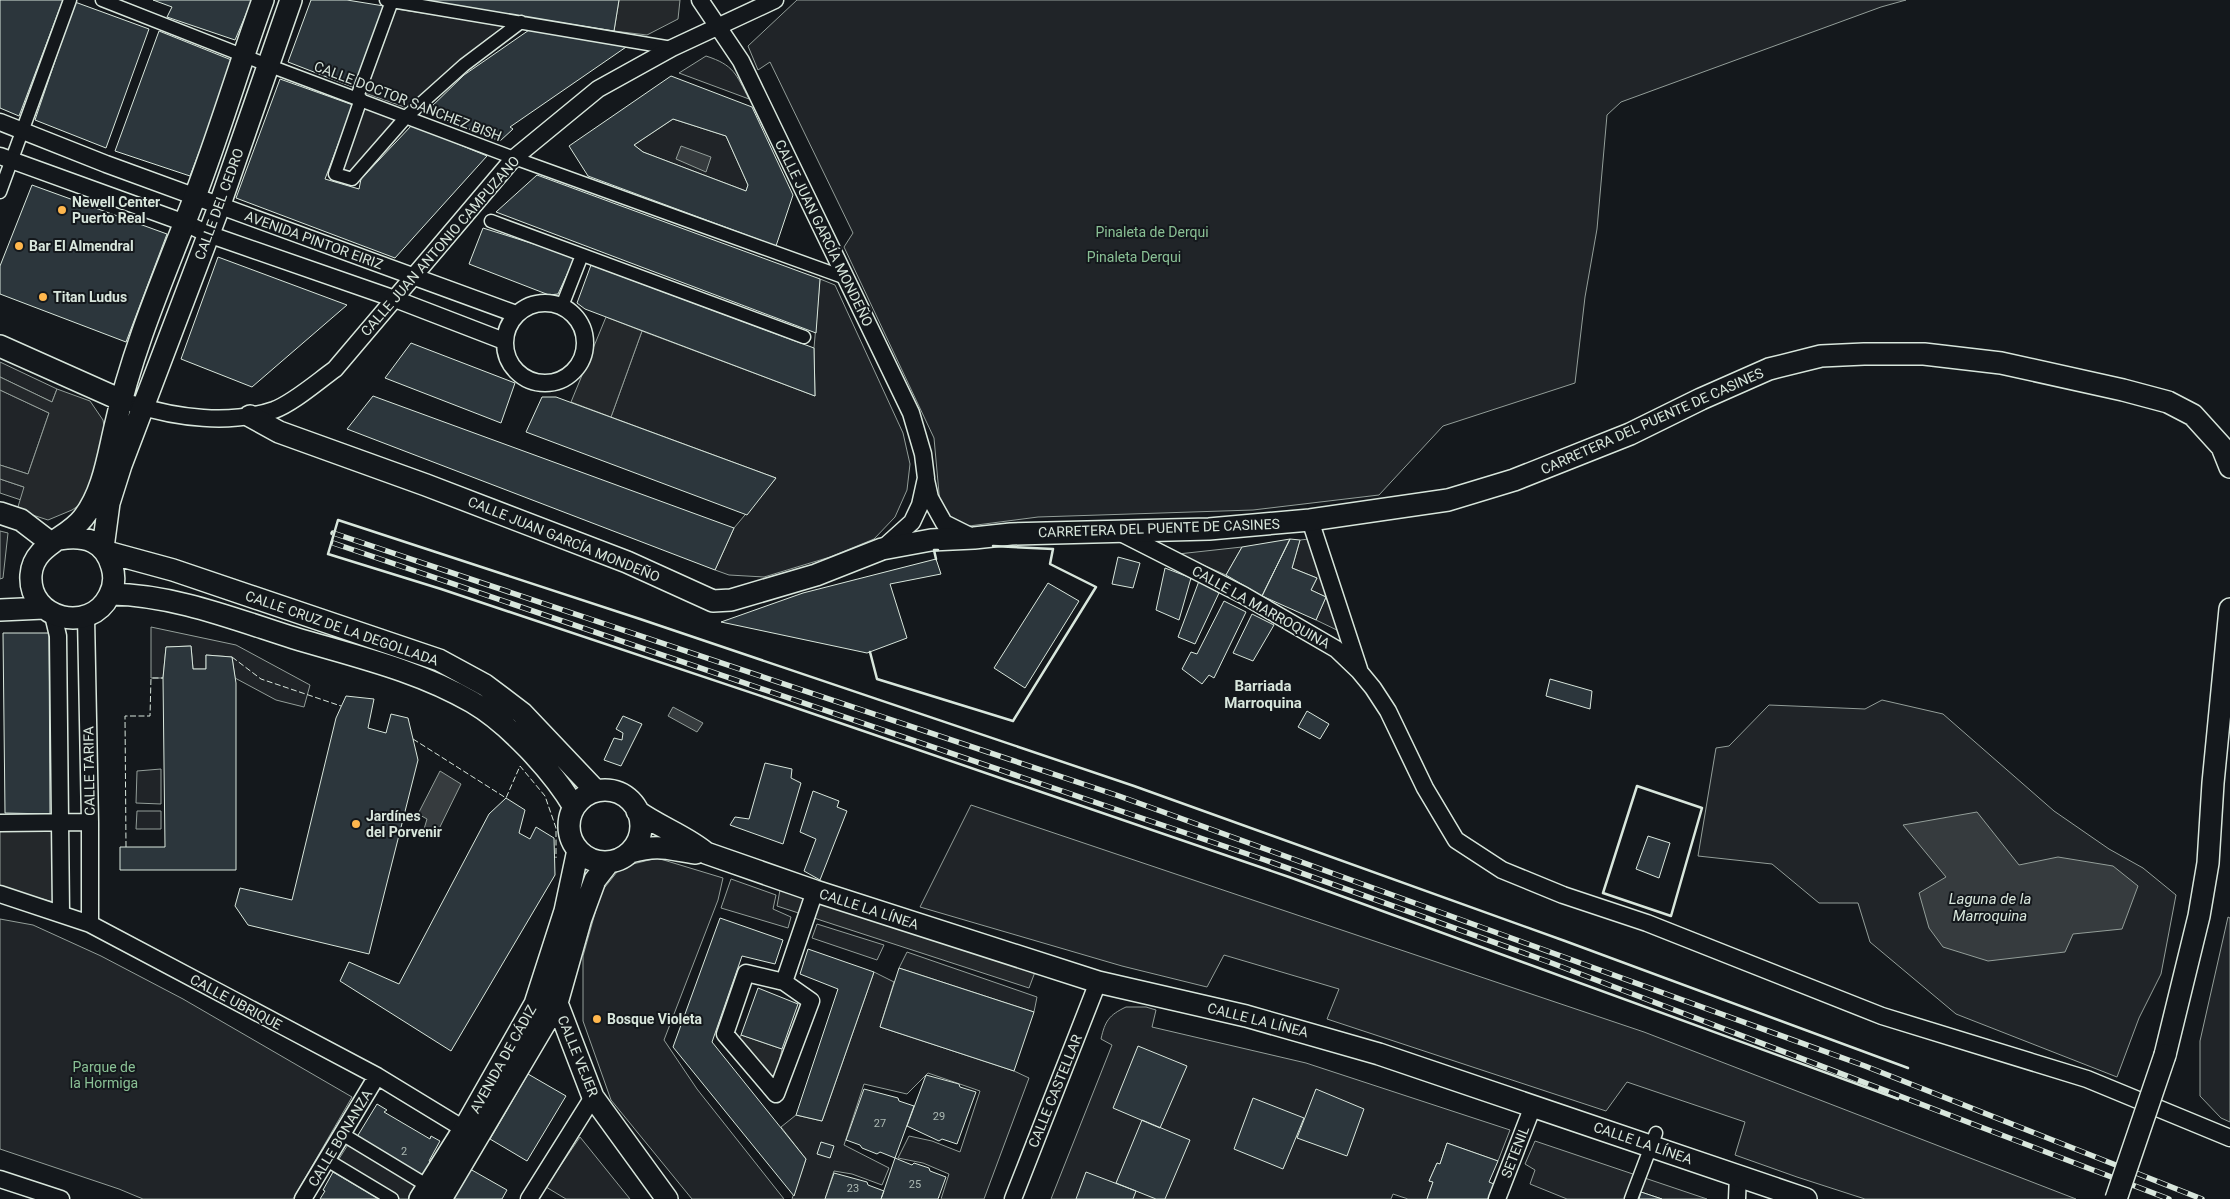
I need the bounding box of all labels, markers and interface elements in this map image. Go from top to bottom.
street label: CALLE DOCTOR SANCHEZ BISH [312,58,504,144]
street label: CALLE JUAN GARCÍA MONDEÑO [772,137,877,329]
street label: CALLE DEL CEDRO [191,146,247,262]
street label: CALLE JUAN ANTONIO CAMPUZANO [357,153,523,339]
place label: Newell Center Puerto Real [72,194,160,226]
marker: Newell Center Puerto Real [56,204,68,216]
street label: AVENIDA PINTOR EIRIZ [243,208,385,272]
park label: Pinaleta de Derqui [1095,224,1209,240]
place label: Bar El Almendral [29,238,134,254]
marker: Bar El Almendral [13,240,25,252]
park label: Pinaleta Derqui [1087,249,1181,265]
place label: Titan Ludus [53,289,127,305]
marker: Titan Ludus [37,291,49,303]
street label: CARRETERA DEL PUENTE DE CASINES [1538,364,1766,478]
street label: CALLE JUAN GARCÍA MONDEÑO [466,492,663,585]
street label: CARRETERA DEL PUENTE DE CASINES [1038,516,1280,540]
street label: CALLE LA MARROQUINA [1189,562,1333,652]
street label: CALLE CRUZ DE LA DEGOLLADA [243,587,441,669]
district label: Barriada Marroquina [1224,677,1302,712]
street label: CALLE TARIFA [80,726,98,816]
place label: Jardínes del Porvenir [366,808,442,840]
marker: Jardínes del Porvenir [350,818,362,830]
street label: CALLE LA LÍNEA [817,884,921,933]
water label: Laguna de la Marroquina [1949,890,2031,925]
street label: CALLE UBRIQUE [187,971,285,1033]
street label: CALLE LA LÍNEA [1206,999,1310,1040]
street label: AVENIDA DE CÁDIZ [466,1002,539,1116]
place label: Bosque Violeta [607,1011,703,1027]
street label: CALLE VEJER [554,1013,602,1099]
marker: Bosque Violeta [591,1013,603,1025]
street label: CALLE CASTELLAR [1025,1032,1085,1150]
park label: Parque de la Hormiga [70,1059,138,1091]
street label: CALLE BONANZA [305,1087,375,1189]
house number: 29 [933,1110,945,1123]
house number: 27 [874,1117,886,1130]
street label: CALLE LA LÍNEA [1591,1118,1695,1167]
street label: SETENIL [1498,1123,1532,1180]
house number: 2 [401,1145,407,1158]
house number: 25 [909,1178,921,1191]
house number: 23 [847,1182,859,1195]

